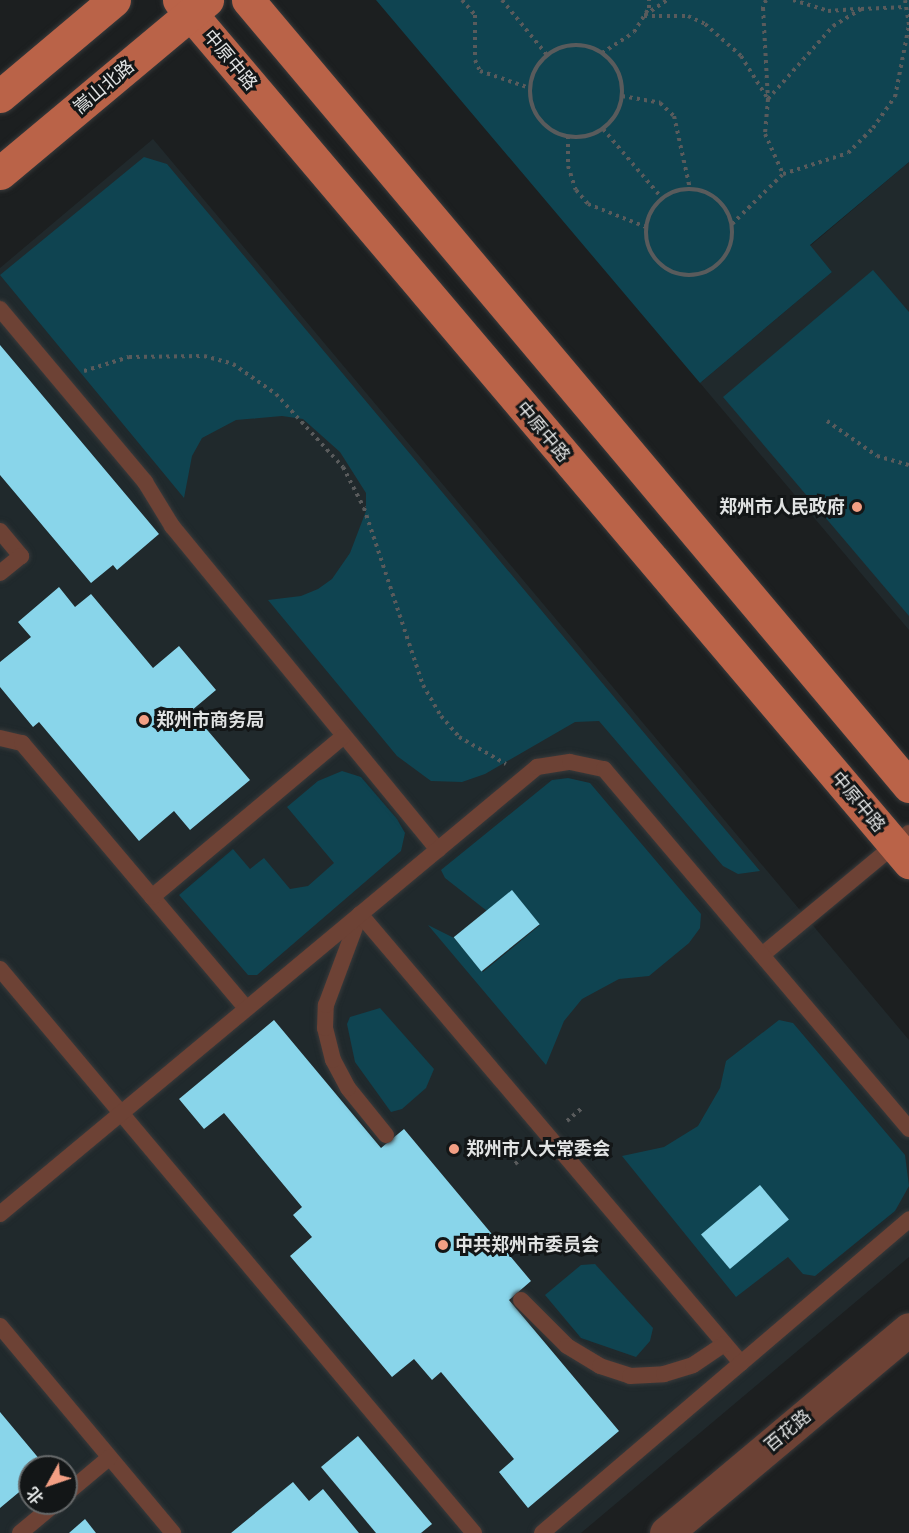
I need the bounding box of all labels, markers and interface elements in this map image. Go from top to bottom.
street label: 中原中路 [199,25,261,95]
street label: 嵩山北路 [69,56,139,118]
street label: 中原中路 [512,397,574,467]
place label: 郑州市人民政府 [719,496,845,518]
marker: 郑州市人民政府 [850,500,864,514]
place label: 郑州市商务局 [156,709,264,731]
marker: 郑州市商务局 [137,713,151,727]
street label: 中原中路 [827,767,889,837]
place label: 郑州市人大常委会 [466,1138,610,1160]
marker: 郑州市人大常委会 [447,1142,461,1156]
place label: 中共郑州市委员会 [455,1234,599,1256]
marker: 中共郑州市委员会 [436,1238,450,1252]
street label: 百花路 [760,1405,816,1457]
north arrow [18,1455,78,1515]
text: 北 [23,1483,48,1508]

